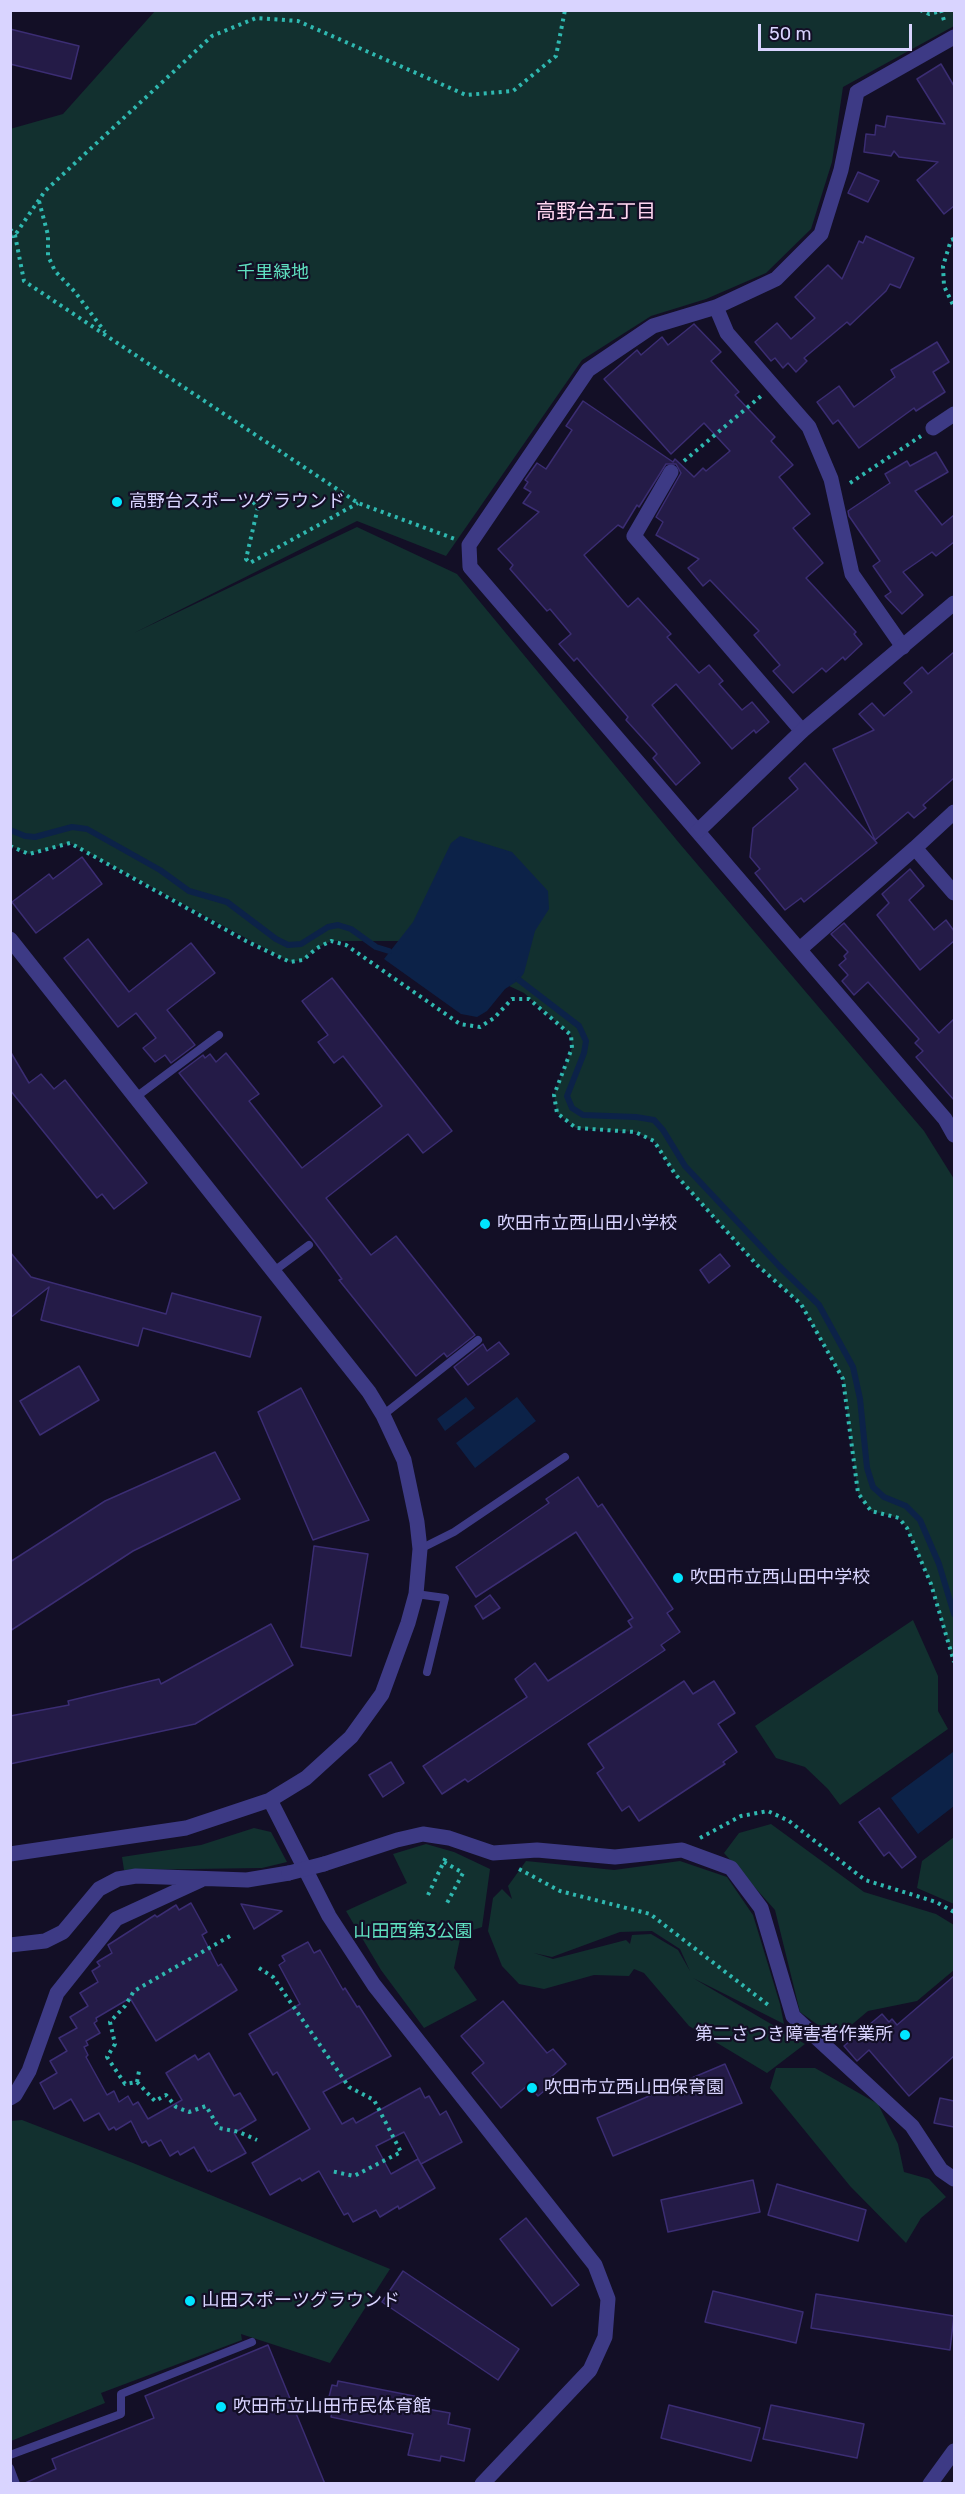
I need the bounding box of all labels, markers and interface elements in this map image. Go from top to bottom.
scale bar [761,12,916,50]
text: 50 m [769,23,812,45]
district label: 高野台五丁目 [536,200,656,224]
park label: 千里緑地 [237,262,309,284]
place label: 高野台スポーツグラウンド [129,491,345,513]
marker: 高野台スポーツグラウンド [110,495,124,509]
place label: 吹田市立西山田小学校 [497,1213,677,1235]
marker: 吹田市立西山田小学校 [478,1217,492,1231]
place label: 吹田市立西山田中学校 [690,1567,870,1589]
marker: 吹田市立西山田中学校 [671,1571,685,1585]
park label: 山田西第3公園 [354,1921,472,1943]
place label: 第二さつき障害者作業所 [695,2024,893,2046]
marker: 第二さつき障害者作業所 [898,2028,912,2042]
place label: 吹田市立西山田保育園 [544,2077,724,2099]
marker: 吹田市立西山田保育園 [525,2081,539,2095]
place label: 山田スポーツグラウンド [202,2290,400,2312]
marker: 山田スポーツグラウンド [183,2294,197,2308]
place label: 吹田市立山田市民体育館 [233,2396,431,2418]
marker: 吹田市立山田市民体育館 [214,2400,228,2414]

